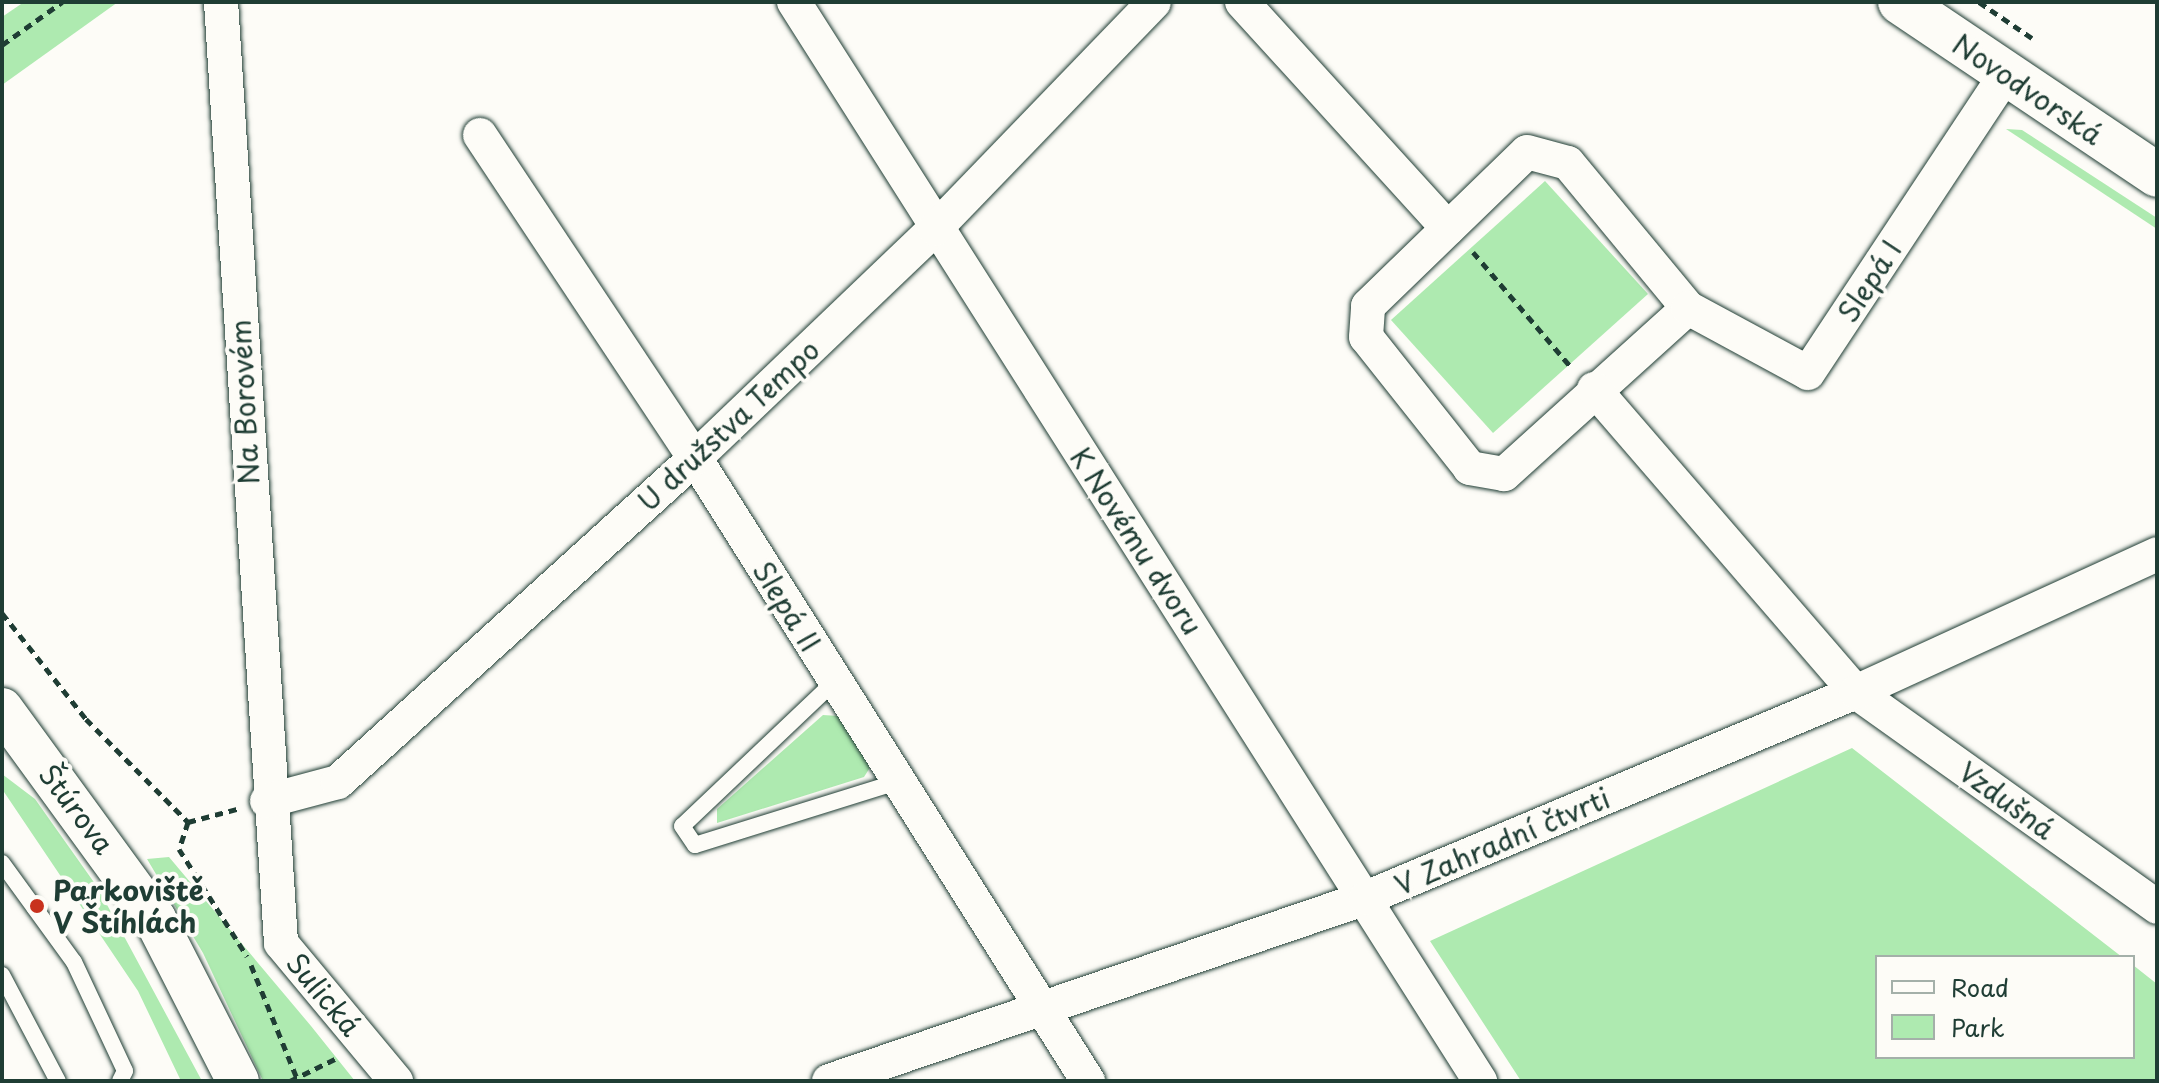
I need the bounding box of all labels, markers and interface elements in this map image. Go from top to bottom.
street label: Novodvorská [1947,27,2109,151]
street label: Slepá I [1830,233,1908,329]
street label: Na Borovém [223,319,265,485]
street label: U družstva Tempo [629,331,827,519]
street label: K Novému dvoru [1063,439,1211,643]
street label: Slepá II [746,554,828,658]
street label: Vzdušná [1953,754,2061,846]
street label: Štúrova [33,758,121,860]
street label: V Zahradní čtvrti [1388,780,1616,902]
place label: Parkoviště V Štíhlách [53,873,204,939]
marker: Parkoviště V Štíhlách [28,897,46,915]
street label: Sulická [280,946,368,1042]
legend [1875,955,2135,1059]
text: Road [1951,969,2009,1005]
text: Park [1951,1009,2005,1045]

